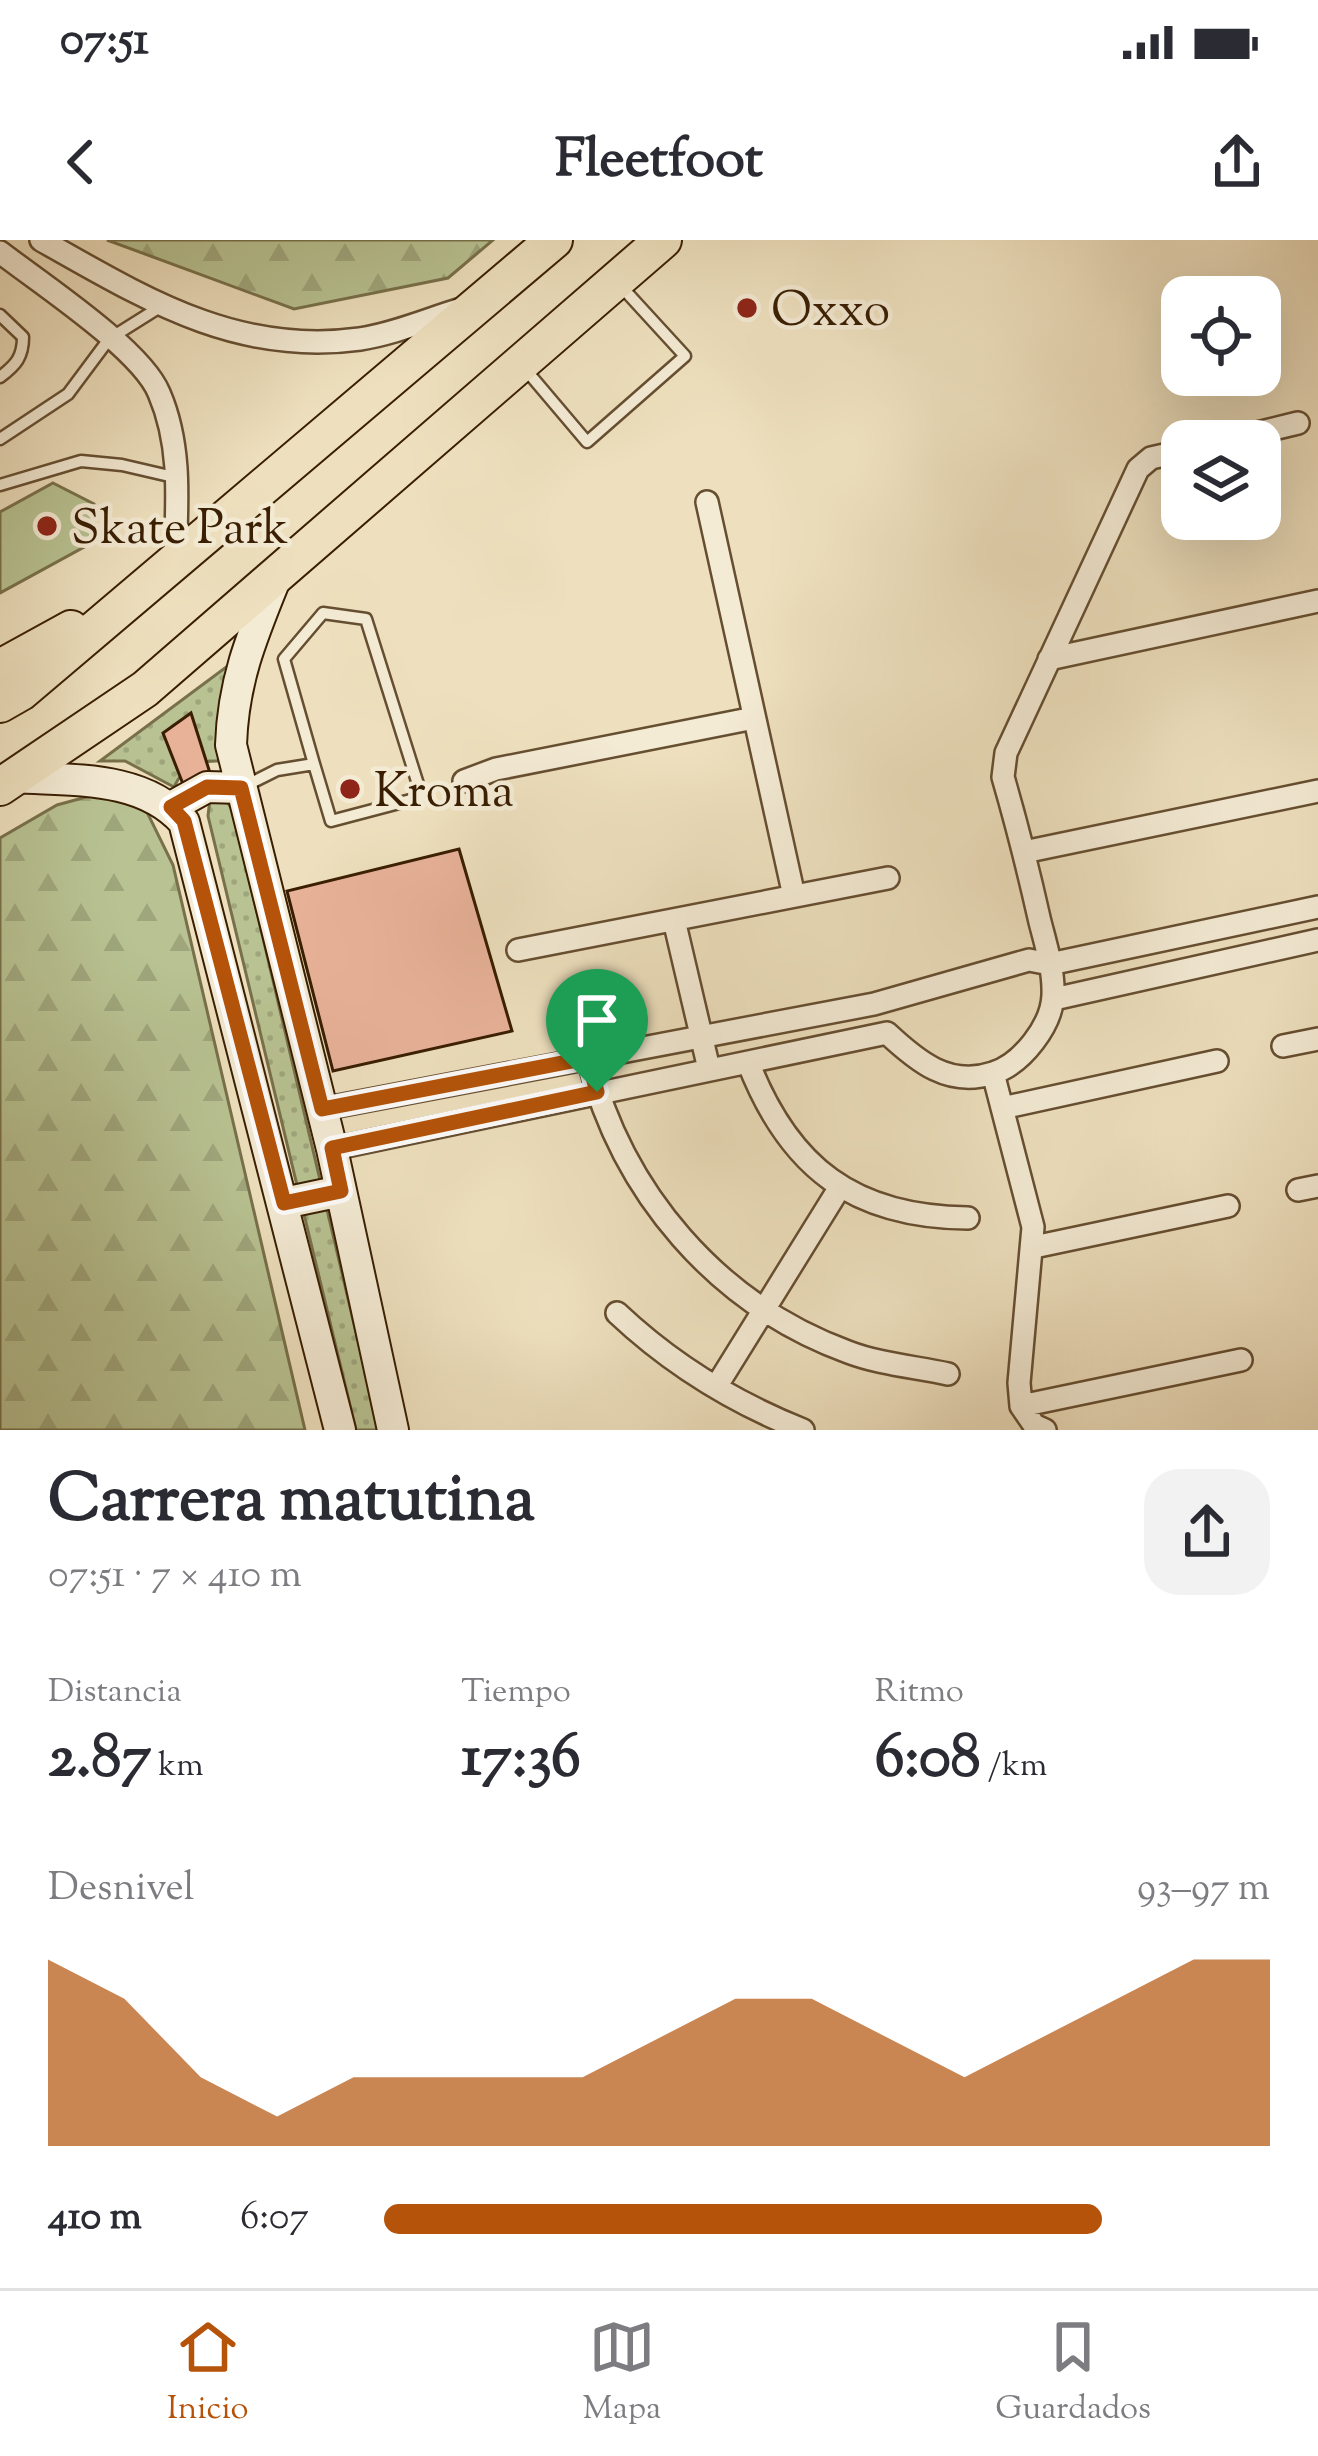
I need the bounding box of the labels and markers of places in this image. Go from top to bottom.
place label: Oxxo [771,279,890,348]
marker: Oxxo [734,295,760,321]
place label: Skate Park [71,497,289,566]
marker: Skate Park [34,513,60,539]
place label: Kroma [374,760,514,829]
marker: Kroma [337,776,363,802]
pin [546,969,648,1092]

